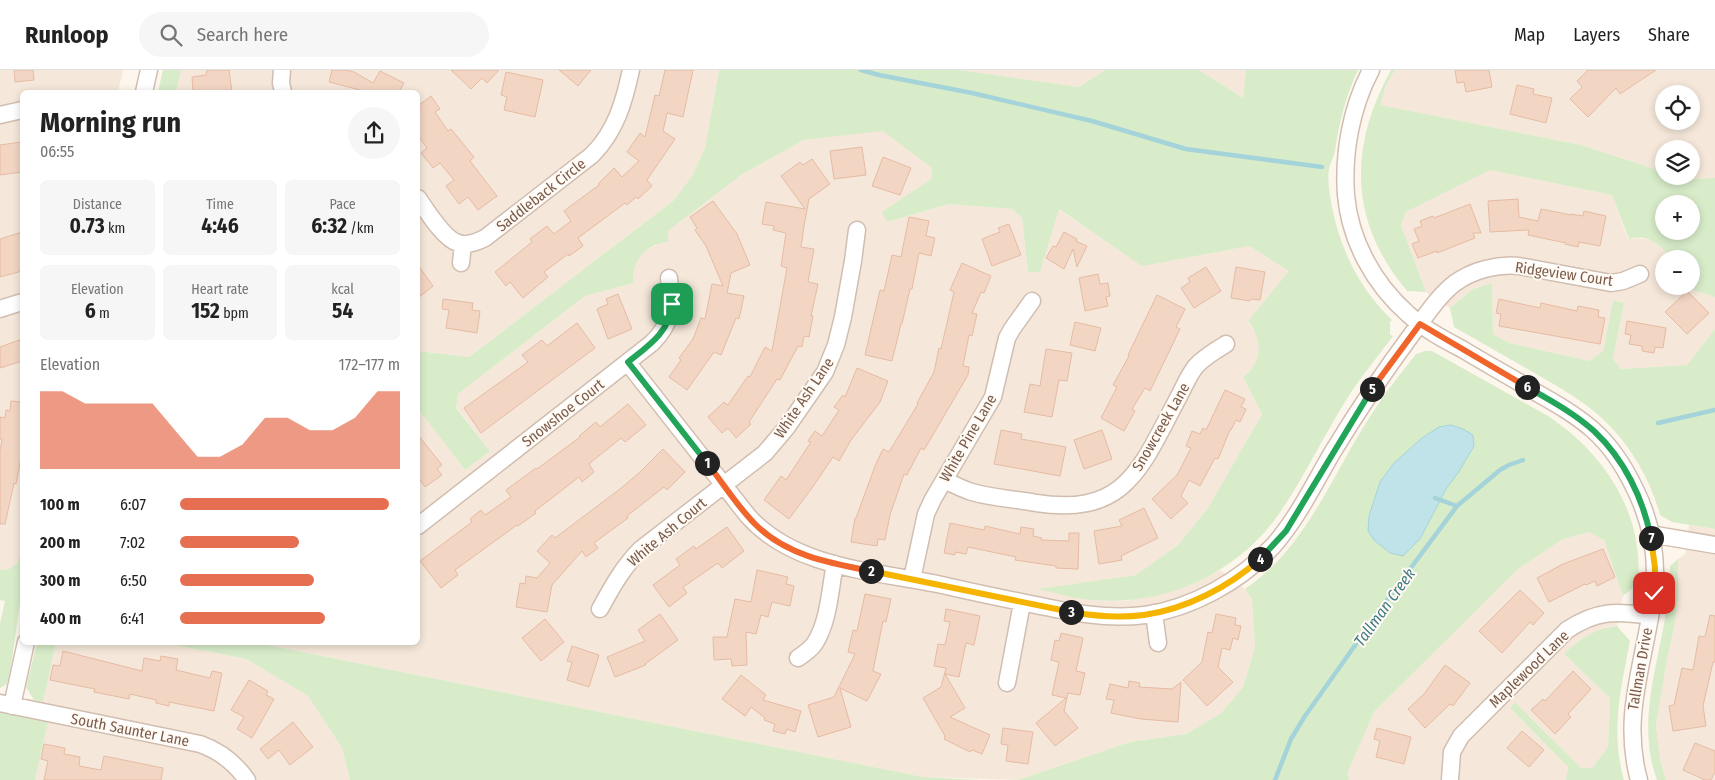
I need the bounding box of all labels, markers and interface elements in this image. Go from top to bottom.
search box [139,12,489,57]
text: Runloop [25,21,109,49]
icon: search [157,21,185,49]
text: Search here [197,23,288,46]
text: Map [1514,24,1545,46]
text: Layers [1573,24,1620,46]
text: Share [1648,24,1690,46]
map controls [1655,85,1700,295]
button: locate [1655,85,1700,130]
text: Morning run [40,106,181,139]
button: share [348,107,400,159]
button: layers [1655,140,1700,185]
text: 06:55 [40,142,74,161]
street label: Saddleback Circle [493,155,589,235]
button: + [1655,195,1700,240]
text: Distance [73,196,122,213]
text: Time [206,196,234,213]
text: Pace [330,196,356,213]
text: 0.73 [69,213,105,239]
text: 4:46 [201,213,239,239]
text: 6:32 [311,213,347,239]
text: km [105,220,125,237]
text: /km [347,220,374,237]
button: − [1655,250,1700,295]
street label: Ridgeview Court [1514,258,1614,290]
text: Elevation [71,281,124,298]
text: Heart rate [191,281,249,298]
text: kcal [331,281,354,298]
pin [651,283,693,325]
icon: arrive [658,290,686,318]
text: 6 [85,298,96,324]
text: 152 [191,298,220,324]
text: 54 [332,298,353,324]
text: m [96,305,110,322]
text: bpm [220,305,249,322]
street label: White Ash Lane [770,354,838,442]
text: Elevation [40,355,100,374]
text: 172–177 m [339,355,400,374]
pin: 6 [1514,374,1540,400]
street label: Snowshoe Court [518,375,608,451]
pin: 5 [1360,376,1384,402]
text: 6 [1524,379,1531,396]
street label: Snowcreek Lane [1128,380,1194,474]
text: 5 [1369,381,1376,398]
street label: White Pine Lane [936,391,1000,485]
pin: 1 [694,450,720,476]
text: 1 [705,455,710,472]
street label: White Ash Court [624,494,710,570]
text: 100 m [40,495,80,514]
text: 6:07 [120,495,146,514]
pin: 7 [1638,526,1664,550]
text: 7 [1649,530,1654,547]
text: 200 m [40,533,80,552]
text: 7:02 [120,533,145,552]
pin: 4 [1248,546,1272,572]
text: 4 [1257,551,1264,568]
pin: 2 [858,558,884,584]
text: 2 [868,563,875,580]
water label: Tallman Creek [1350,565,1419,650]
text: 300 m [40,571,81,590]
text: 6:50 [120,571,147,590]
pin [1633,572,1675,614]
icon: check [1640,579,1668,607]
pin: 3 [1058,600,1084,624]
text: 3 [1068,604,1075,621]
text: 400 m [40,609,81,628]
text: 6:41 [120,609,144,628]
street label: Tallman Drive [1624,626,1656,712]
street label: Maplewood Lane [1485,627,1573,711]
street label: South Saunter Lane [69,710,191,750]

